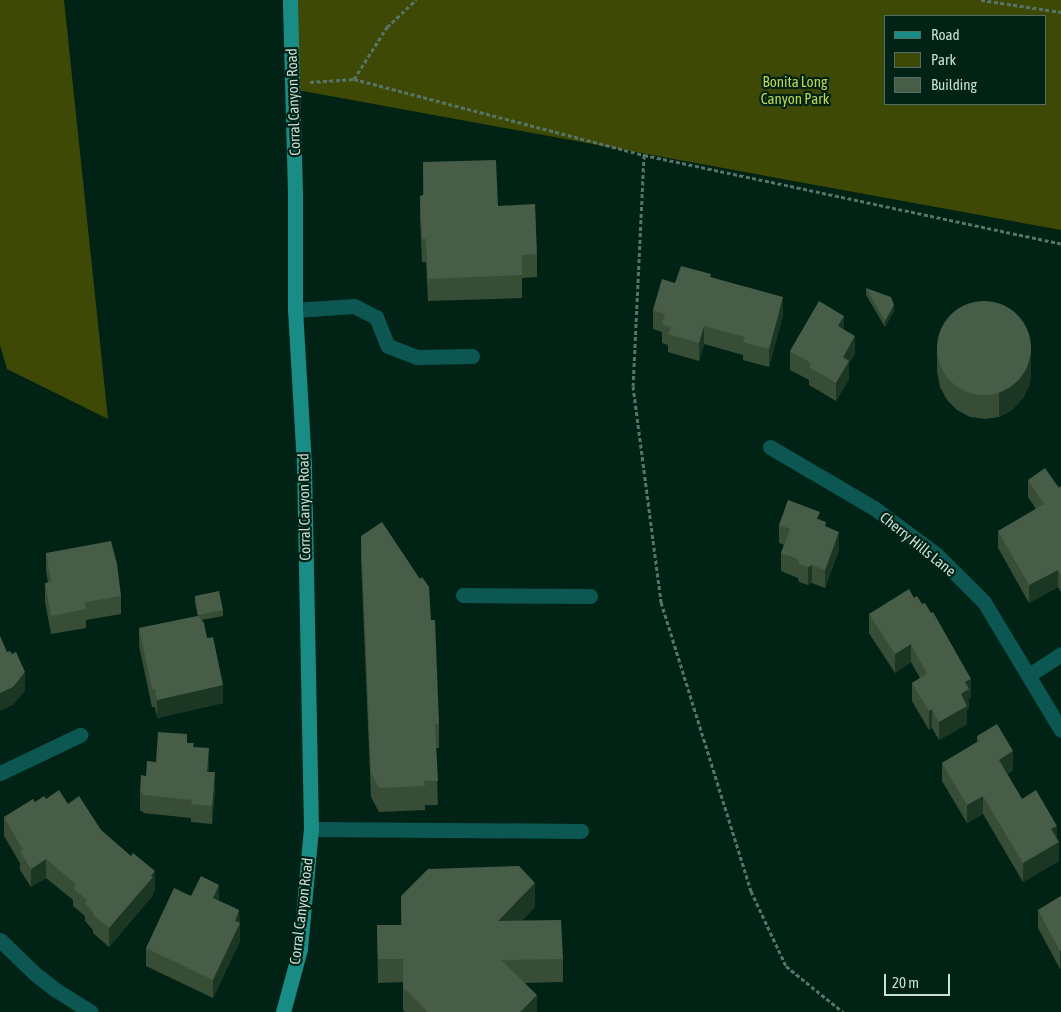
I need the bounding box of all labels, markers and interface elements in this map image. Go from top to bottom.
legend [884,15,1046,105]
text: Road [931,26,960,43]
street label: Corral Canyon Road [282,48,304,156]
text: Park [931,51,956,68]
park label: Bonita Long Canyon Park [761,72,829,107]
text: Building [931,76,977,93]
street label: Corral Canyon Road [294,453,314,561]
street label: Cherry Hills Lane [876,508,960,580]
street label: Corral Canyon Road [286,857,316,965]
scale bar [886,964,952,996]
text: 20 m [892,974,919,991]

